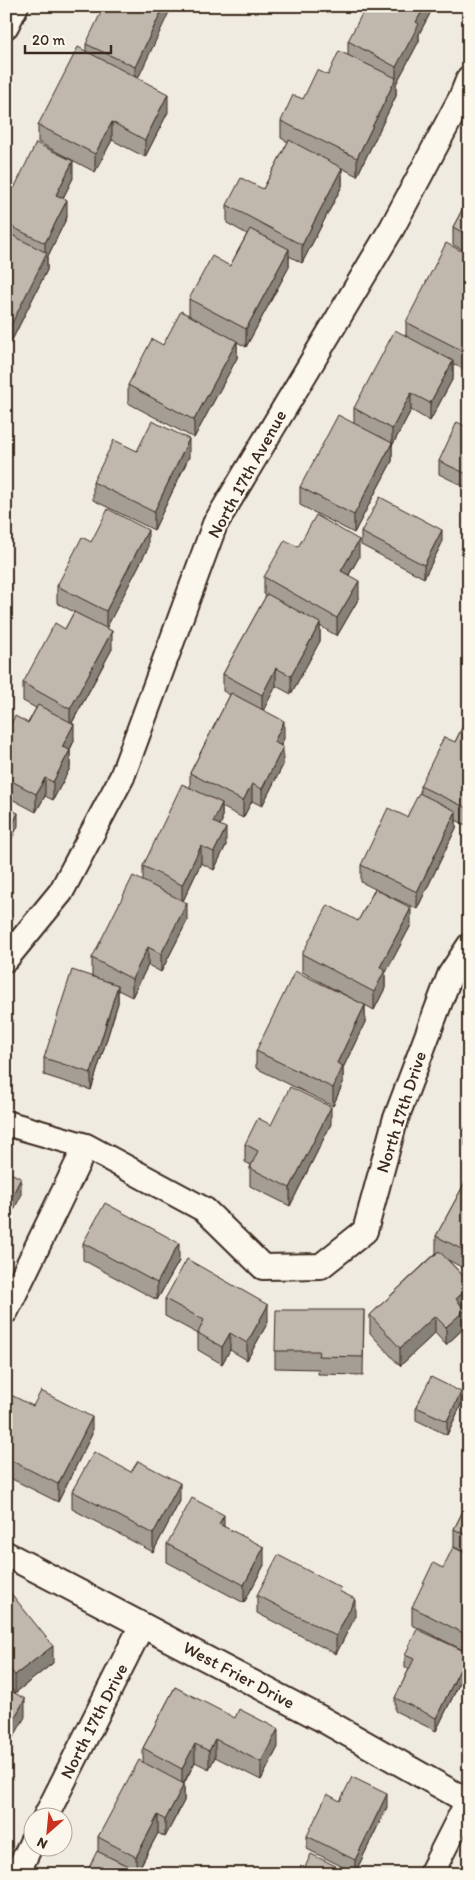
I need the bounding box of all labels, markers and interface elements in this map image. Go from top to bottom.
scale bar [25,22,111,54]
text: 20 m [32,31,66,49]
street label: North 17th Avenue [203,406,291,542]
street label: North 17th Drive [371,1048,431,1176]
street label: West Frier Drive [179,1636,299,1714]
street label: North 17th Drive [55,1660,133,1782]
north arrow [22,1808,72,1858]
text: N [34,1833,50,1853]

